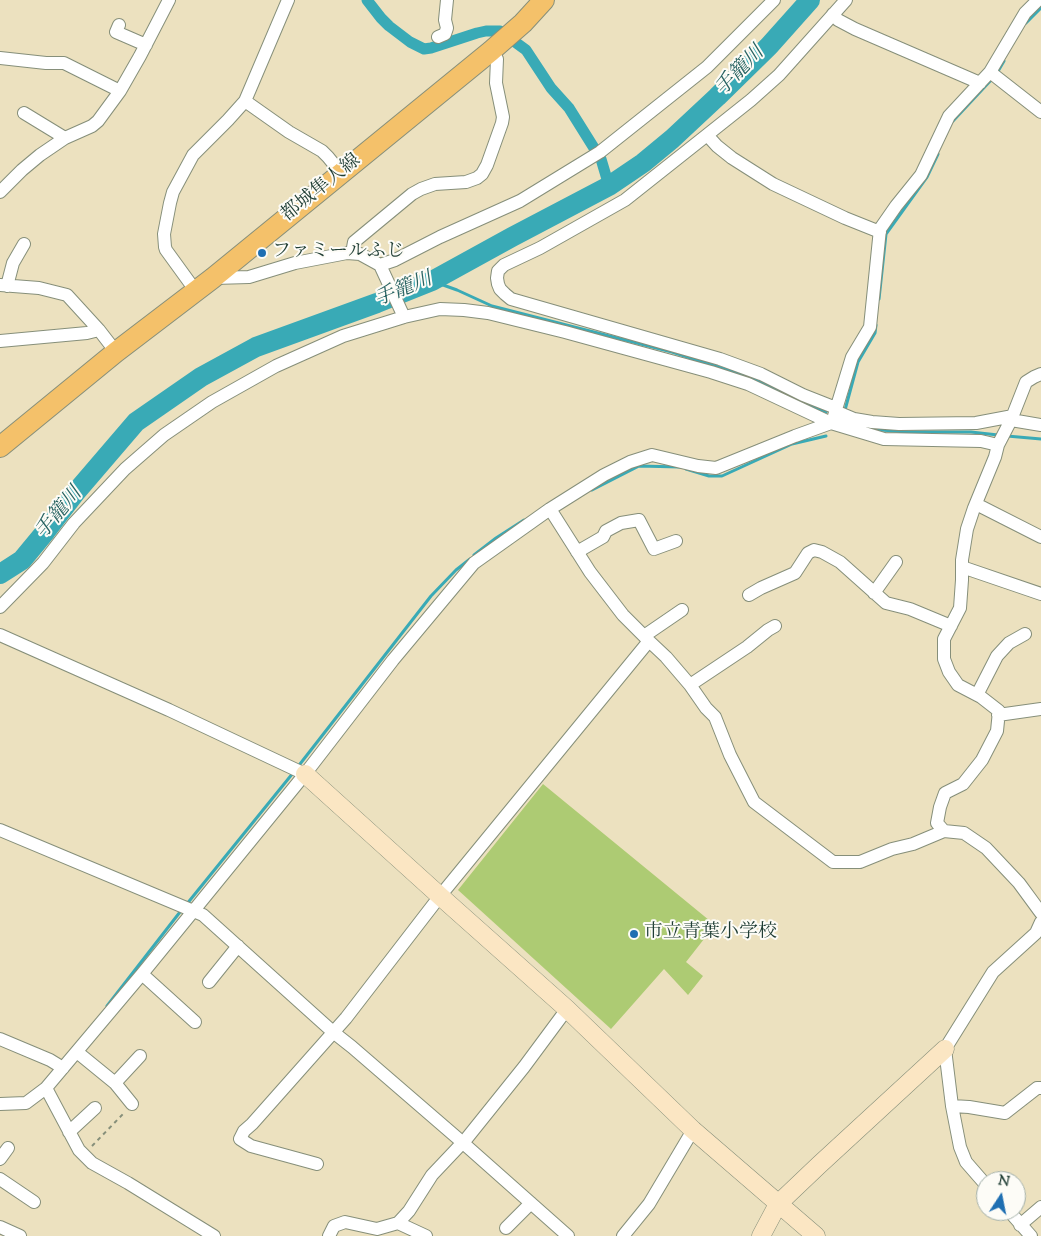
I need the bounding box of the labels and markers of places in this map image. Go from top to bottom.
place label: ファミールふじ [272,242,405,264]
marker: ファミールふじ [256,247,268,259]
place label: 市立青葉小学校 [644,923,777,945]
marker: 市立青葉小学校 [628,928,640,940]

